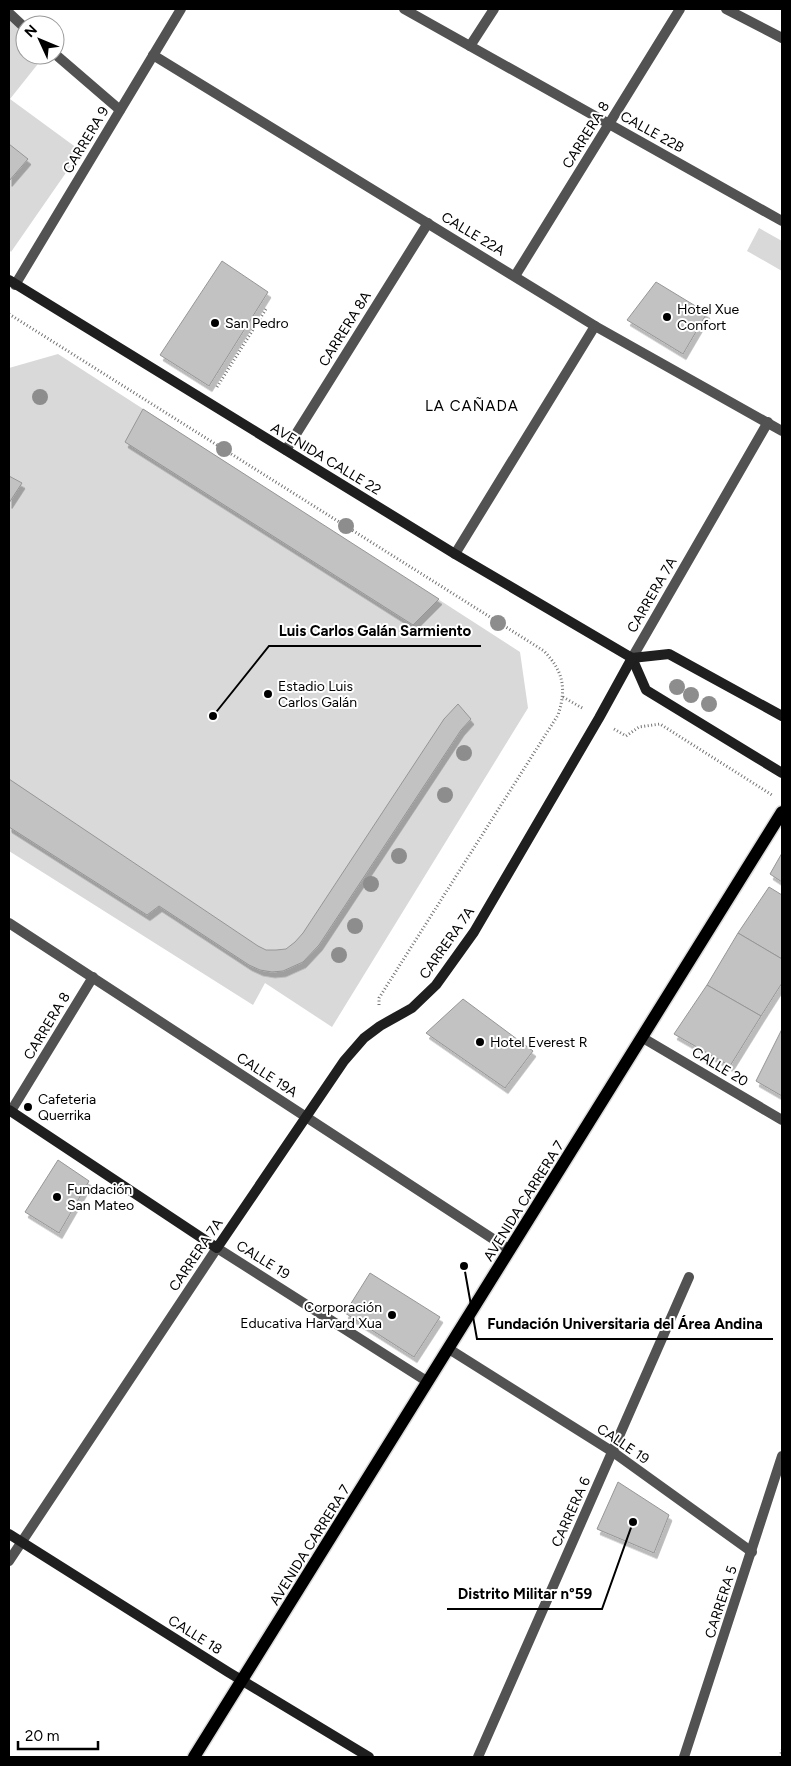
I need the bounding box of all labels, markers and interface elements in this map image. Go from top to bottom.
north arrow [15,15,65,65]
text: N [21,22,41,41]
street label: CARRERA 8 [559,98,613,172]
street label: CARRERA 9 [59,103,113,177]
street label: CALLE 22B [617,108,687,156]
street label: CALLE 22A [438,208,508,260]
street label: CARRERA 8A [315,288,375,370]
place label: Hotel Xue Confort [677,301,739,334]
marker: Hotel Xue Confort [661,311,673,323]
place label: San Pedro [225,315,289,332]
marker: San Pedro [209,317,221,329]
district label: LA CAÑADA [425,397,519,415]
street label: AVENIDA CALLE 22 [268,419,384,499]
street label: CARRERA 7A [624,554,681,636]
callout: Luis Carlos Galán Sarmiento [269,616,481,646]
text: Luis Carlos Galán Sarmiento [279,622,472,640]
place label: Estadio Luis Carlos Galán [278,678,357,711]
marker: Estadio Luis Carlos Galán [262,688,274,700]
street label: CARRERA 7A [416,903,478,982]
street label: CARRERA 8 [20,989,74,1063]
place label: Hotel Everest R [490,1034,588,1051]
marker: Hotel Everest R [474,1036,486,1048]
street label: CALLE 20 [689,1044,751,1090]
street label: CALLE 19A [233,1049,301,1101]
place label: Cafeteria Querrika [38,1091,96,1124]
marker: Cafeteria Querrika [22,1101,34,1113]
street label: AVENIDA CARRERA 7 [480,1137,568,1264]
place label: Fundación San Mateo [67,1181,134,1214]
marker: Fundación San Mateo [51,1191,63,1203]
street label: CARRERA 7A [165,1215,227,1295]
street label: CALLE 19 [233,1237,293,1283]
place label: Corporación Educativa Harvard Xua [240,1299,382,1332]
marker: Corporación Educativa Harvard Xua [386,1309,398,1321]
callout: Fundación Universitaria del Área Andina [477,1309,773,1339]
text: Fundación Universitaria del Área Andina [487,1315,763,1333]
street label: CALLE 19 [594,1420,653,1468]
street label: CARRERA 6 [548,1474,594,1550]
street label: AVENIDA CARRERA 7 [266,1481,354,1608]
street label: CARRERA 5 [701,1564,741,1640]
callout: Distrito Militar n°59 [447,1579,602,1609]
text: Distrito Militar n°59 [458,1585,592,1603]
street label: CALLE 18 [165,1612,225,1658]
scale bar [18,1718,98,1750]
text: 20 m [25,1727,59,1745]

